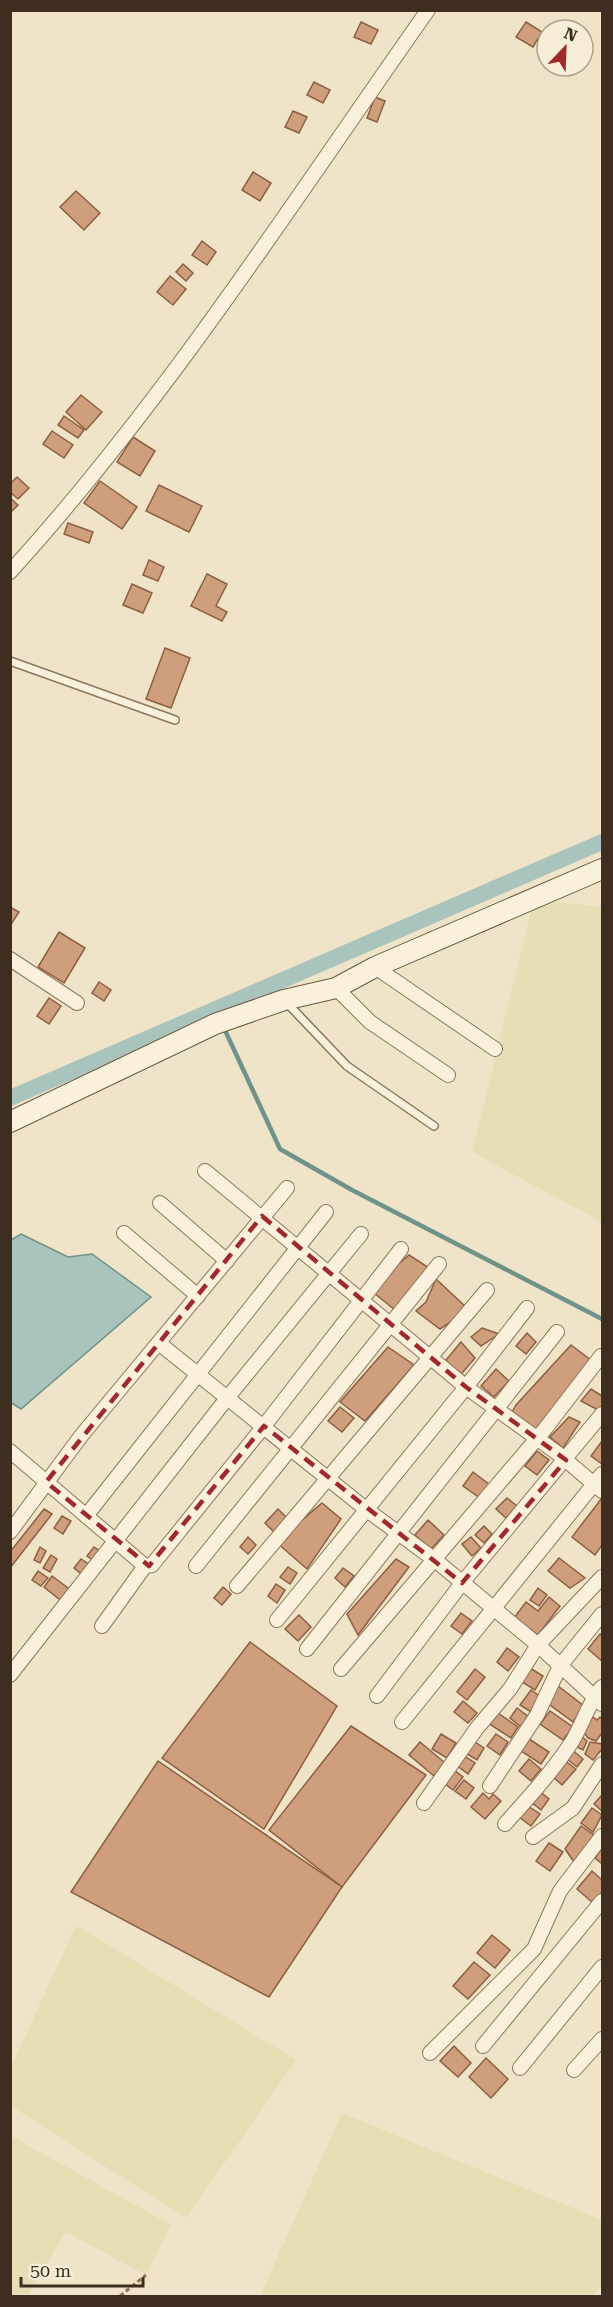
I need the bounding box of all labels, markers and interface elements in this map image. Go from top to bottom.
north arrow [535,18,595,78]
text: N [561,23,580,46]
scale bar [21,2250,142,2288]
text: 50 m [30,2260,71,2281]

